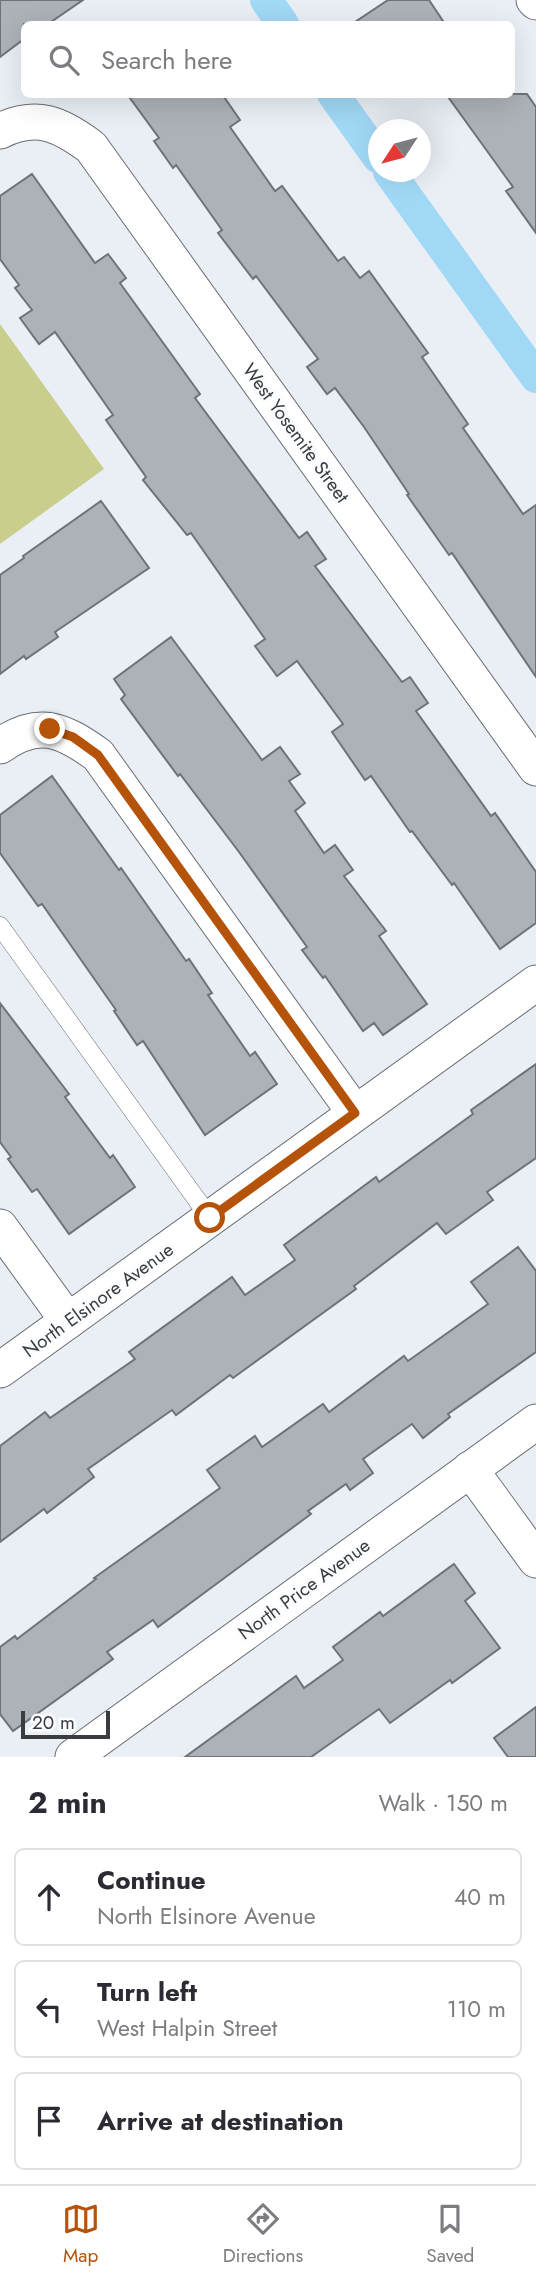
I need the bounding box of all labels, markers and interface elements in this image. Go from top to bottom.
search box [21,21,515,98]
icon: search [45,41,83,79]
text: Search here [101,41,233,79]
north arrow [368,119,431,182]
street label: West Yosemite Street [236,358,356,509]
route end [34,713,65,744]
route start [194,1202,225,1233]
street label: North Elsinore Avenue [17,1236,179,1364]
street label: North Price Avenue [233,1532,376,1646]
scale bar [21,1708,110,1740]
text: 20 m [32,1709,75,1736]
text: 2 min [28,1781,107,1824]
text: Walk · 150 m [378,1786,508,1820]
text: Continue [97,1861,206,1899]
icon: ahead [30,1878,68,1916]
text: 40 m [454,1880,506,1914]
text: North Elsinore Avenue [97,1899,316,1933]
text: Turn left [97,1973,197,2011]
icon: left [30,1990,68,2028]
text: 110 m [447,1992,506,2026]
text: West Halpin Street [97,2011,277,2045]
icon: arrive [30,2102,68,2140]
text: Arrive at destination [97,2102,344,2140]
tab: Map [62,2200,100,2269]
tab: Directions [223,2200,303,2269]
tab: Saved [426,2200,474,2269]

